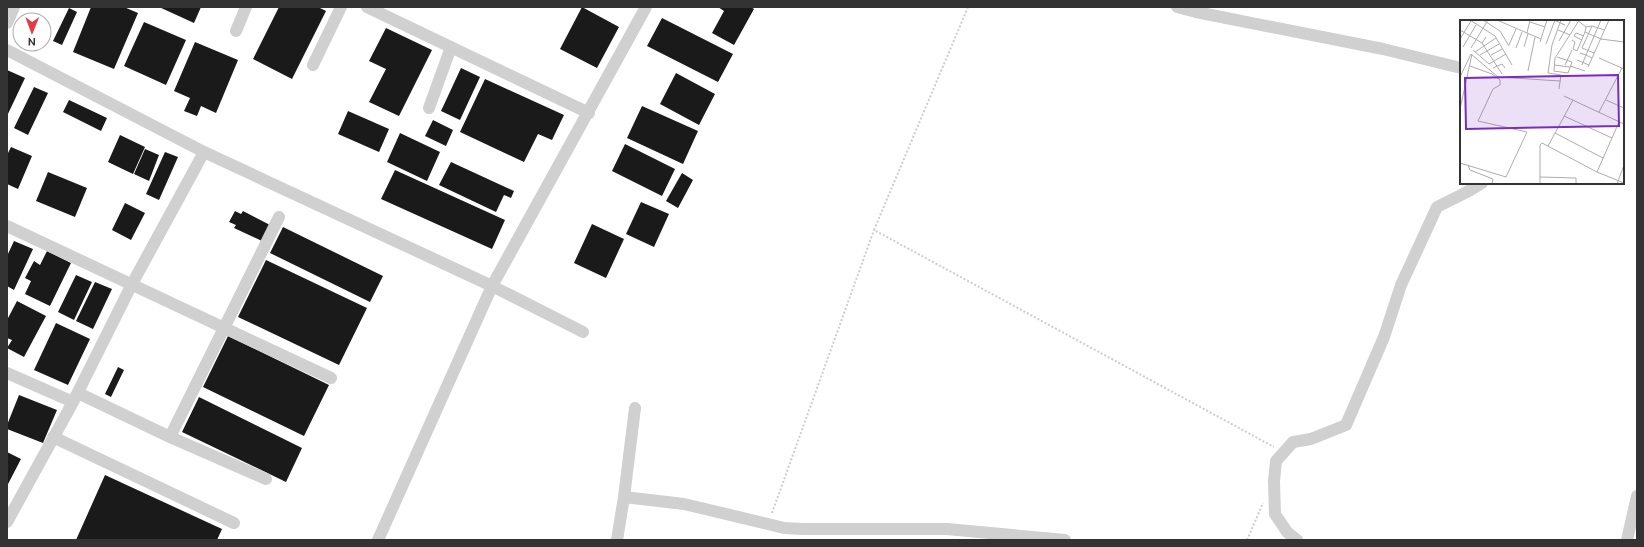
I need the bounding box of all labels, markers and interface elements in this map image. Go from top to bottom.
north arrow [12,12,52,52]
inset map [1460,20,1624,184]
text: N [28,36,36,48]

